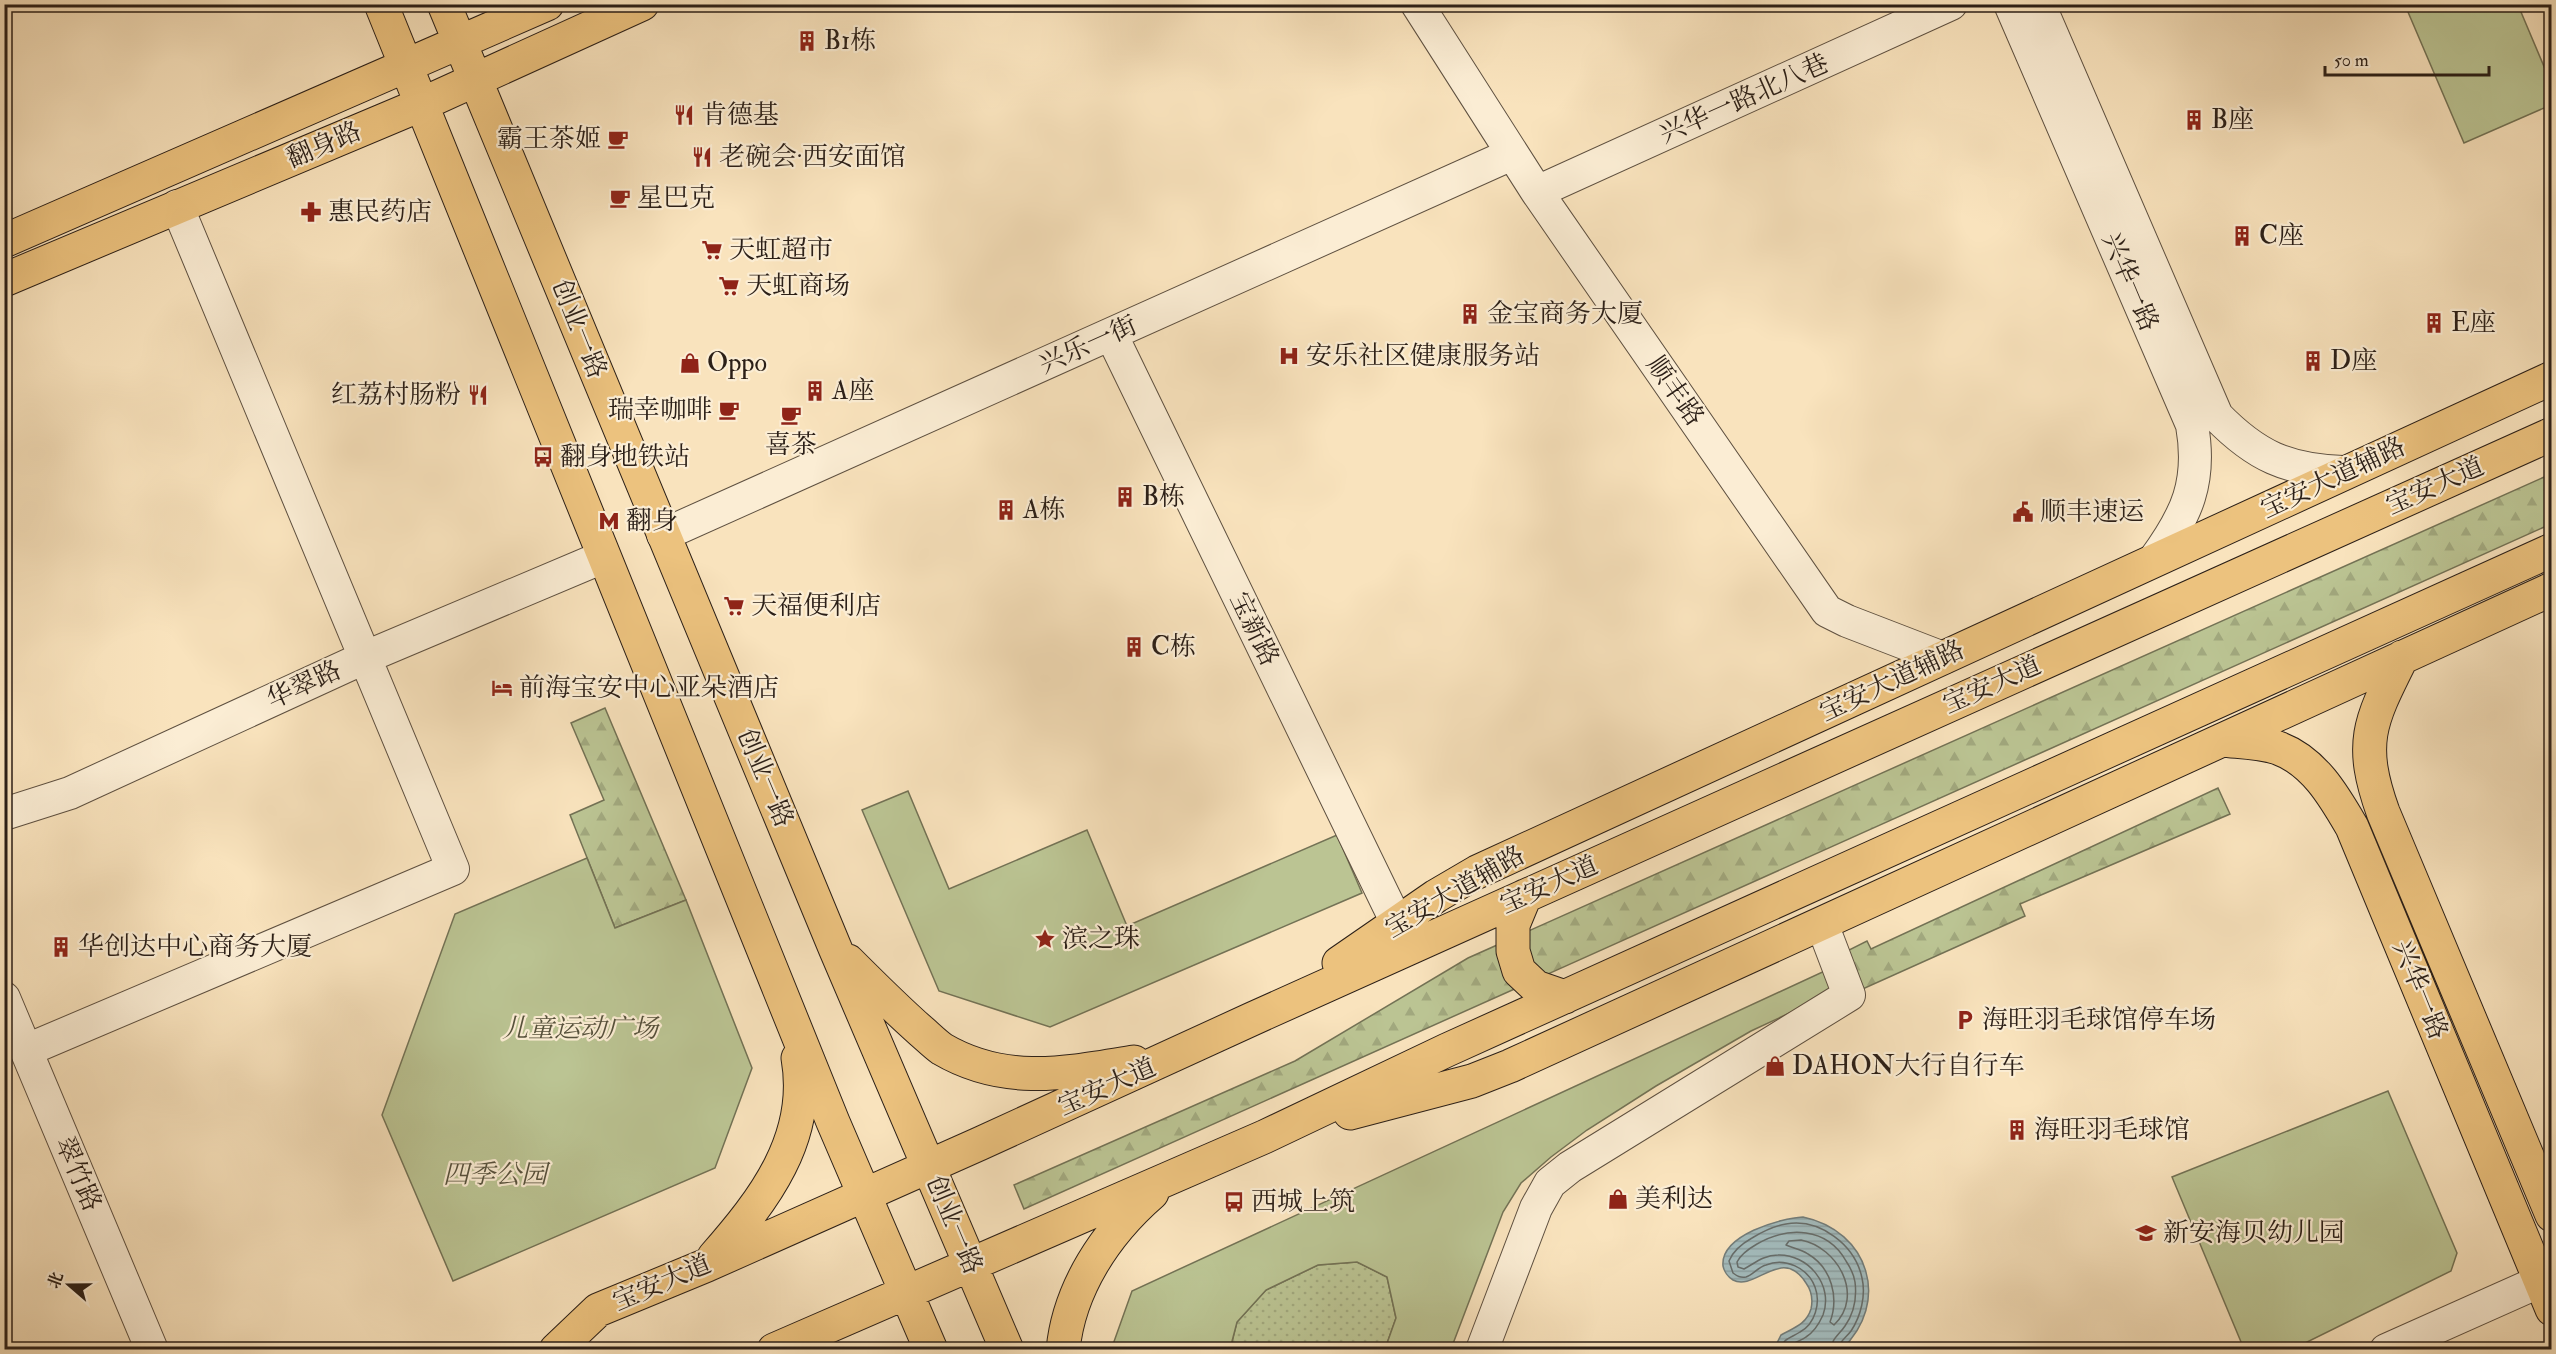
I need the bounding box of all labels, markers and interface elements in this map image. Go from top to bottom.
place label: B1栋 [824,25,876,57]
building icon: B1栋 [795,29,819,53]
scale bar [2325,39,2488,77]
street label: 兴华一路北八巷 [1654,47,1834,151]
text: 50 m [2334,49,2369,72]
place label: 肯德基 [701,99,779,131]
restaurant icon: 肯德基 [672,103,696,127]
place label: B座 [2211,104,2254,136]
building icon: B座 [2182,108,2206,132]
street label: 翻身路 [282,115,366,175]
place label: 霸王茶姬 [497,123,601,155]
cafe icon: 霸王茶姬 [606,127,630,151]
place label: 老碗会·西安面馆 [719,141,906,173]
restaurant icon: 老碗会·西安面馆 [690,145,714,169]
place label: 星巴克 [637,182,715,214]
cafe icon: 星巴克 [608,186,632,210]
place label: 惠民药店 [328,196,432,228]
pharmacy icon: 惠民药店 [299,200,323,224]
place label: C座 [2259,220,2304,252]
building icon: C座 [2230,224,2254,248]
street label: 兴华一路 [2095,228,2165,336]
place label: 天虹超市 [729,234,833,266]
supermarket icon: 天虹超市 [700,238,724,262]
place label: 天虹商场 [746,270,850,302]
supermarket icon: 天虹商场 [717,274,741,298]
street label: 创业一路 [545,275,613,383]
place label: 金宝商务大厦 [1487,298,1643,330]
building icon: 金宝商务大厦 [1458,302,1482,326]
place label: E座 [2451,307,2496,339]
street label: 兴乐一街 [1034,309,1142,381]
building icon: E座 [2422,311,2446,335]
place label: 安乐社区健康服务站 [1306,340,1540,372]
hospital icon: 安乐社区健康服务站 [1277,344,1301,368]
place label: D座 [2330,345,2377,377]
place label: Oppo [707,347,767,380]
building icon: D座 [2301,349,2325,373]
street label: 顺丰路 [1640,350,1710,432]
shop icon: Oppo [678,351,702,375]
place label: A座 [831,375,875,407]
place label: 红荔村肠粉 [331,379,461,411]
building icon: A座 [803,379,827,403]
restaurant icon: 红荔村肠粉 [466,383,490,407]
place label: 瑞幸咖啡 [608,394,712,426]
cafe icon: 瑞幸咖啡 [717,398,741,422]
cafe icon: 喜茶 [779,403,803,427]
place label: 喜茶 [765,429,817,461]
street label: 宝安大道辅路 [2256,431,2410,525]
place label: 翻身地铁站 [560,441,690,473]
bus stop icon: 翻身地铁站 [531,445,555,469]
street label: 宝安大道 [2381,450,2489,522]
place label: B栋 [1142,481,1185,513]
building icon: B栋 [1113,485,1137,509]
place label: A栋 [1022,494,1066,526]
place label: 顺丰速运 [2040,496,2144,528]
building icon: A栋 [994,498,1018,522]
public building icon: 顺丰速运 [2011,500,2035,524]
place label: 翻身 [626,505,678,537]
metro station icon: 翻身 [597,509,621,533]
street label: 宝新路 [1223,587,1285,671]
place label: 天福便利店 [751,590,881,622]
supermarket icon: 天福便利店 [722,594,746,618]
place label: C栋 [1151,631,1196,663]
street label: 宝安大道辅路 [1815,634,1969,728]
building icon: C栋 [1122,635,1146,659]
street label: 宝安大道 [1938,649,2046,721]
street label: 华翠路 [262,654,346,716]
place label: 前海宝安中心亚朵酒店 [519,672,779,704]
hotel icon: 前海宝安中心亚朵酒店 [490,676,514,700]
street label: 创业一路 [730,724,800,832]
street label: 宝安大道辅路 [1379,839,1531,945]
street label: 宝安大道 [1495,849,1603,921]
place label: 滨之珠 [1062,923,1140,955]
place icon: 滨之珠 [1033,927,1057,951]
place label: 华创达中心商务大厦 [78,931,312,963]
building icon: 华创达中心商务大厦 [49,935,73,959]
street label: 兴华一路 [2386,936,2454,1044]
place label: 海旺羽毛球馆停车场 [1982,1004,2216,1036]
parking icon: 海旺羽毛球馆停车场 [1953,1008,1977,1032]
park label: 儿童运动广场 [502,1013,660,1045]
place label: DAHON大行自行车 [1792,1050,2024,1082]
street label: 宝安大道 [1053,1051,1161,1123]
shop icon: DAHON大行自行车 [1763,1054,1787,1078]
place label: 海旺羽毛球馆 [2034,1114,2190,1146]
building icon: 海旺羽毛球馆 [2005,1118,2029,1142]
street label: 翠竹路 [48,1132,108,1216]
park label: 四季公园 [443,1159,551,1191]
street label: 创业一路 [919,1171,989,1279]
place label: 美利达 [1635,1183,1713,1215]
place label: 西城上筑 [1251,1186,1355,1218]
shop icon: 美利达 [1606,1187,1630,1211]
bus stop icon: 西城上筑 [1222,1190,1246,1214]
place label: 新安海贝幼儿园 [2163,1217,2345,1249]
school or university icon: 新安海贝幼儿园 [2134,1221,2158,1245]
street label: 宝安大道 [608,1248,716,1318]
north arrow [39,1255,99,1315]
text: 北 [44,1269,68,1291]

